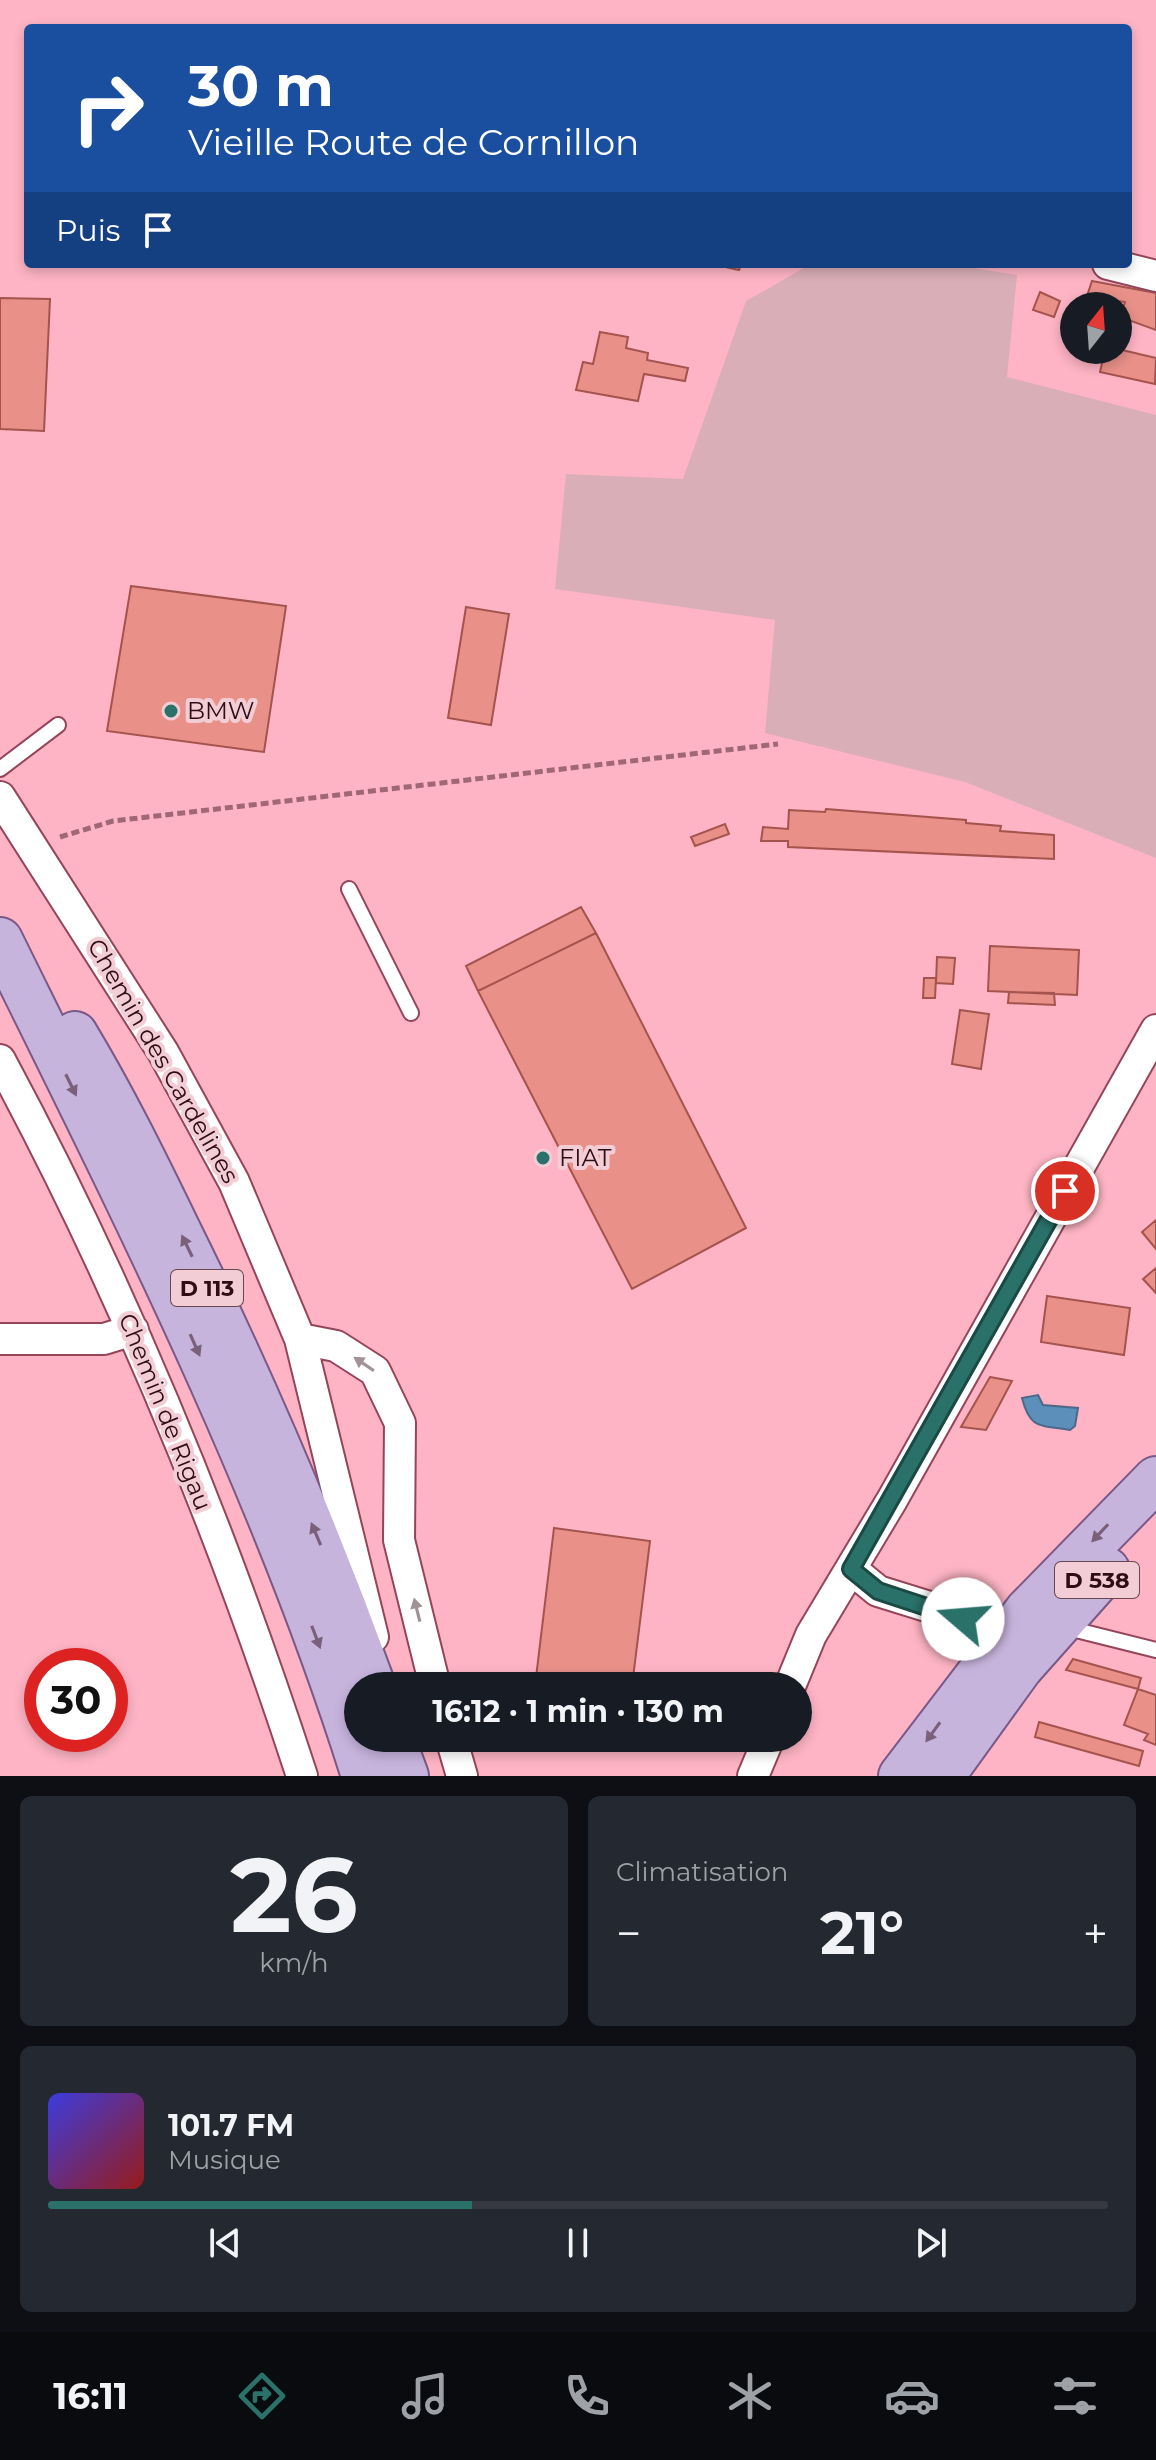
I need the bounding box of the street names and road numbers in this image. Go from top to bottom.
street label: Chemin des Cardelines [82,933,245,1188]
road number: D 113 [171,1270,243,1306]
street label: Chemin de Rigau [113,1309,218,1514]
road number: D 538 [1055,1562,1139,1598]

